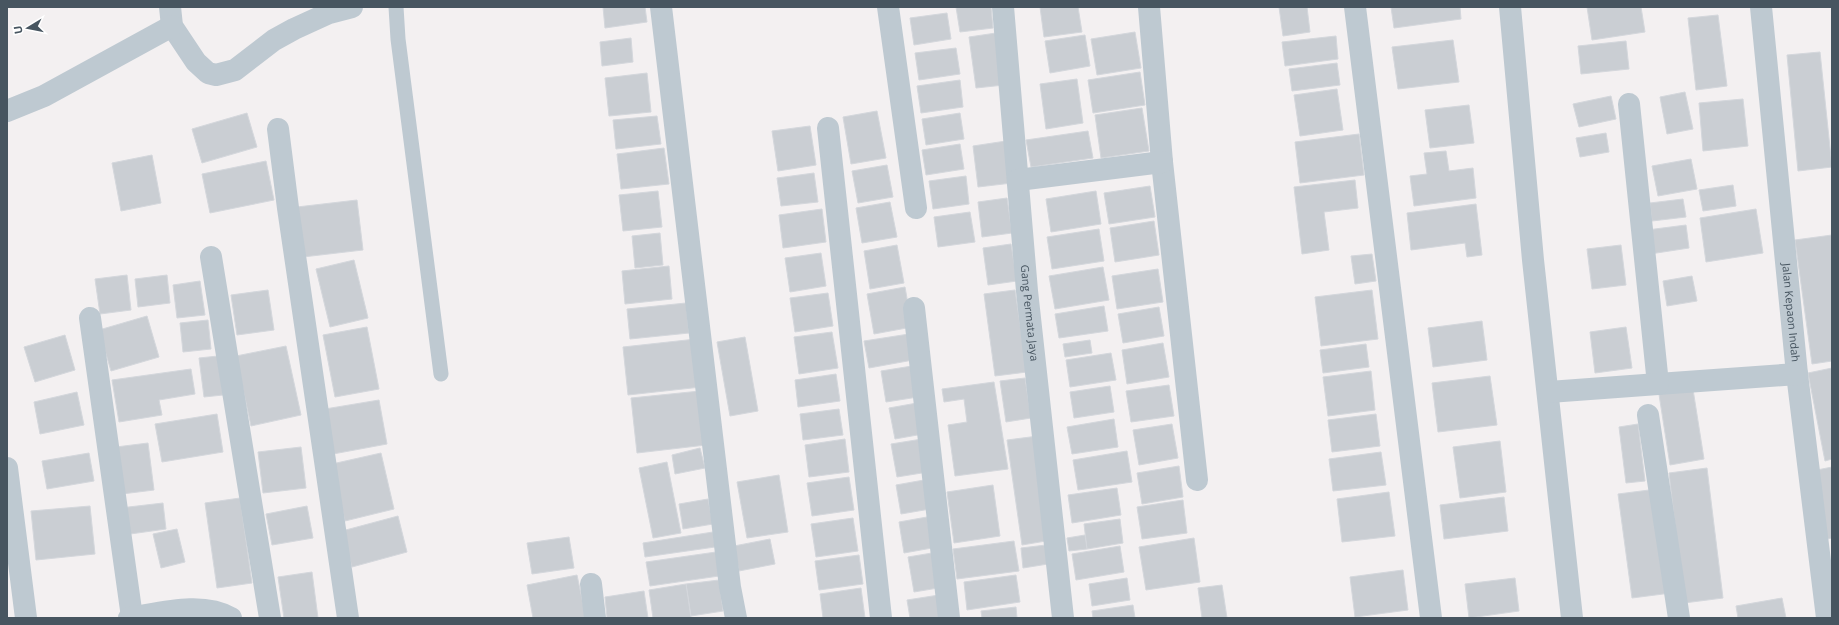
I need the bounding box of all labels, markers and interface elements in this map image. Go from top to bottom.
north arrow [8,8,48,48]
text: U [10,24,26,35]
street label: Jalan Kepaon Indah [1779,261,1804,363]
street label: Gang Permata Jaya [1018,264,1043,362]

